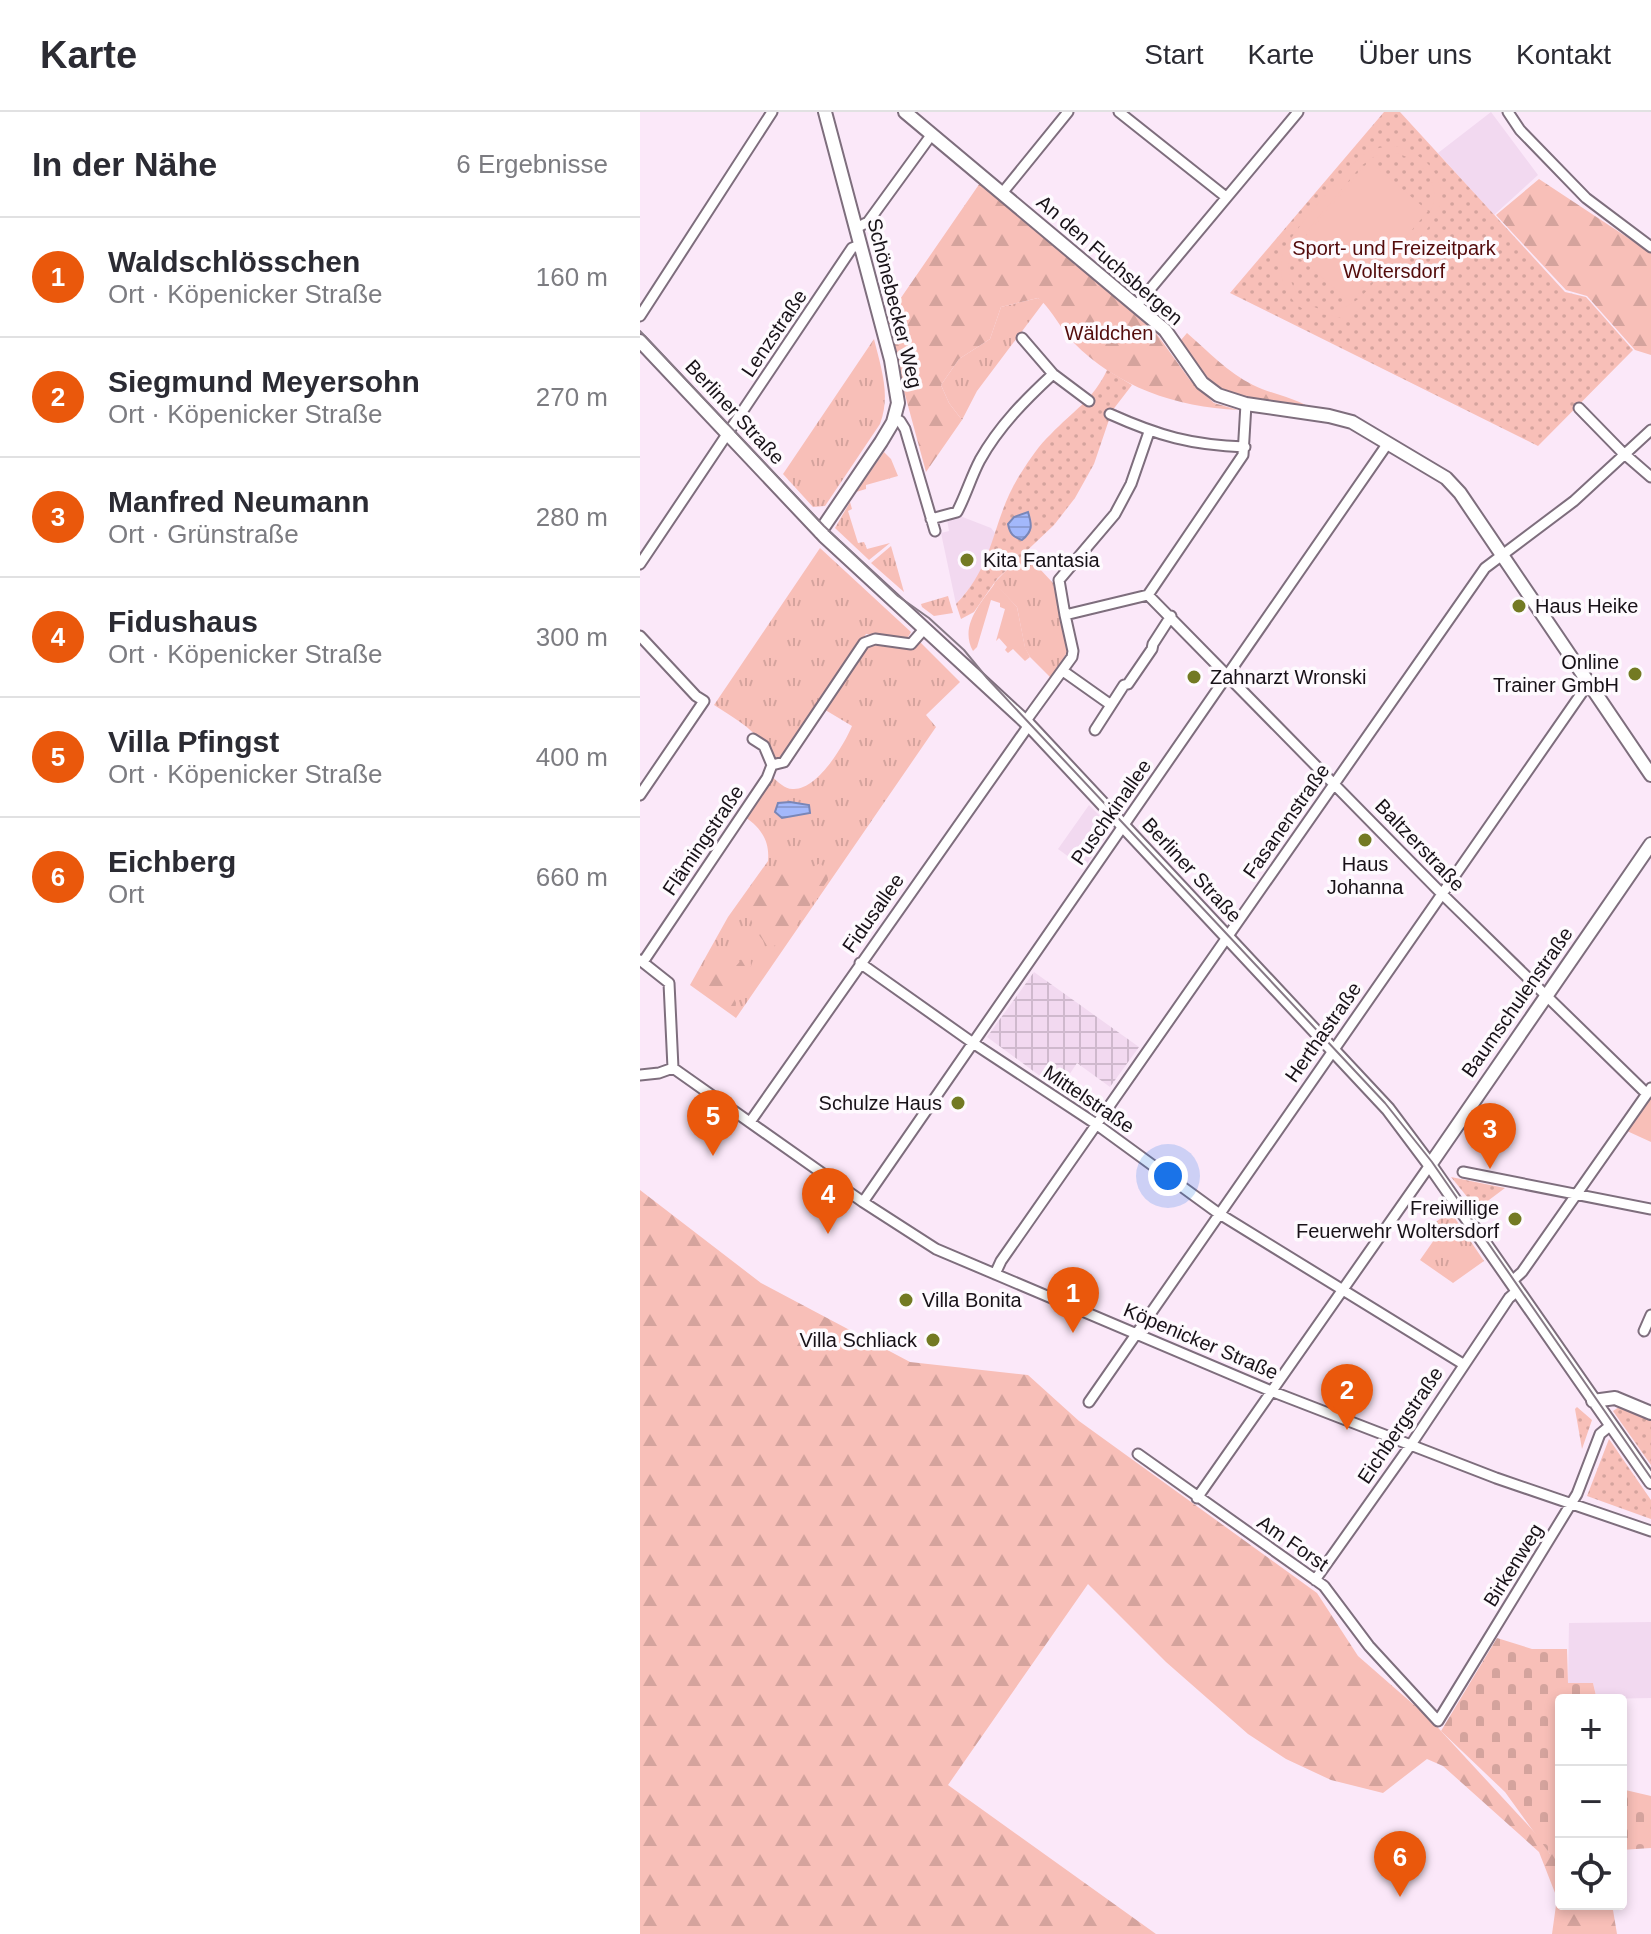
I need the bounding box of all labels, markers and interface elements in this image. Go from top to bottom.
text: Karte [40,34,137,76]
text: Start [1144,39,1203,70]
text: Karte [1247,39,1314,70]
text: Über uns [1358,39,1472,70]
text: Kontakt [1516,39,1611,70]
text: In der Nähe [32,145,217,183]
text: 6 Ergebnisse [456,149,608,179]
street label: An den Fuchsbergen [1033,191,1187,329]
street label: Schönebecker Weg [863,216,927,390]
park label: Sport- und Freizeitpark Woltersdorf [1292,237,1497,282]
text: Waldschlösschen [108,245,360,278]
text: 1 [51,262,65,292]
text: 160 m [536,262,608,292]
text: Ort · Köpenicker Straße [108,279,383,309]
street label: Lenzstraße [737,285,811,381]
park label: Wäldchen [1065,322,1153,344]
street label: Berliner Straße [681,355,789,469]
text: Siegmund Meyersohn [108,365,420,398]
text: 2 [51,382,65,412]
text: 270 m [536,382,608,412]
text: Ort · Köpenicker Straße [108,399,383,429]
text: Manfred Neumann [108,485,370,518]
text: 3 [51,502,65,532]
text: 280 m [536,502,608,532]
text: Ort · Grünstraße [108,519,299,549]
place label: Kita Fantasia [983,549,1101,571]
marker: Kita Fantasia [958,551,976,569]
place label: Haus Heike [1535,595,1638,617]
marker: Haus Heike [1510,597,1528,615]
text: Fidushaus [108,605,258,638]
text: 4 [51,622,65,652]
text: 300 m [536,622,608,652]
text: Ort · Köpenicker Straße [108,639,383,669]
place label: Online Trainer GmbH [1493,651,1619,696]
marker: Online Trainer GmbH [1626,665,1644,683]
place label: Zahnarzt Wronski [1210,666,1366,688]
marker: Zahnarzt Wronski [1185,668,1203,686]
text: Villa Pfingst [108,725,279,758]
text: 5 [51,742,65,772]
text: 400 m [536,742,608,772]
street label: Puschkinallee [1067,755,1155,869]
text: Ort · Köpenicker Straße [108,759,383,789]
street label: Fasanenstraße [1238,760,1334,882]
street label: Flämingstraße [658,781,748,899]
street label: Baltzerstraße [1371,795,1469,895]
street label: Berliner Straße [1138,813,1246,927]
marker: Haus Johanna [1356,831,1374,849]
text: Eichberg [108,845,236,878]
place label: Haus Johanna [1327,853,1404,898]
text: 6 [51,862,65,892]
text: 660 m [536,862,608,892]
street label: Fidusallee [838,869,908,957]
text: Ort [108,879,144,909]
street label: Baumschulenstraße [1457,923,1577,1081]
street label: Herthastraße [1281,978,1365,1086]
street label: Mittelstraße [1040,1061,1138,1137]
pin: 5 [687,1090,739,1156]
place label: Schulze Haus [819,1092,942,1114]
marker: Schulze Haus [949,1094,967,1112]
pin: 3 [1464,1103,1516,1169]
your location [1148,1156,1188,1196]
pin: 4 [802,1168,854,1234]
place label: Freiwillige Feuerwehr Woltersdorf [1296,1197,1499,1242]
marker: Freiwillige Feuerwehr Woltersdorf [1506,1210,1524,1228]
pin: 1 [1047,1267,1099,1333]
place label: Villa Bonita [922,1289,1023,1311]
marker: Villa Bonita [897,1291,915,1309]
street label: Köpenicker Straße [1120,1299,1282,1383]
place label: Villa Schliack [800,1329,918,1351]
marker: Villa Schliack [924,1331,942,1349]
street label: Eichbergstraße [1353,1363,1447,1487]
pin: 2 [1321,1364,1373,1430]
street label: Am Forst [1253,1511,1333,1576]
street label: Birkenweg [1479,1520,1547,1610]
map controls [1555,1694,1627,1910]
button: + [1555,1694,1627,1766]
button: − [1555,1766,1627,1838]
pin: 6 [1374,1831,1426,1897]
button: locate [1555,1838,1627,1910]

